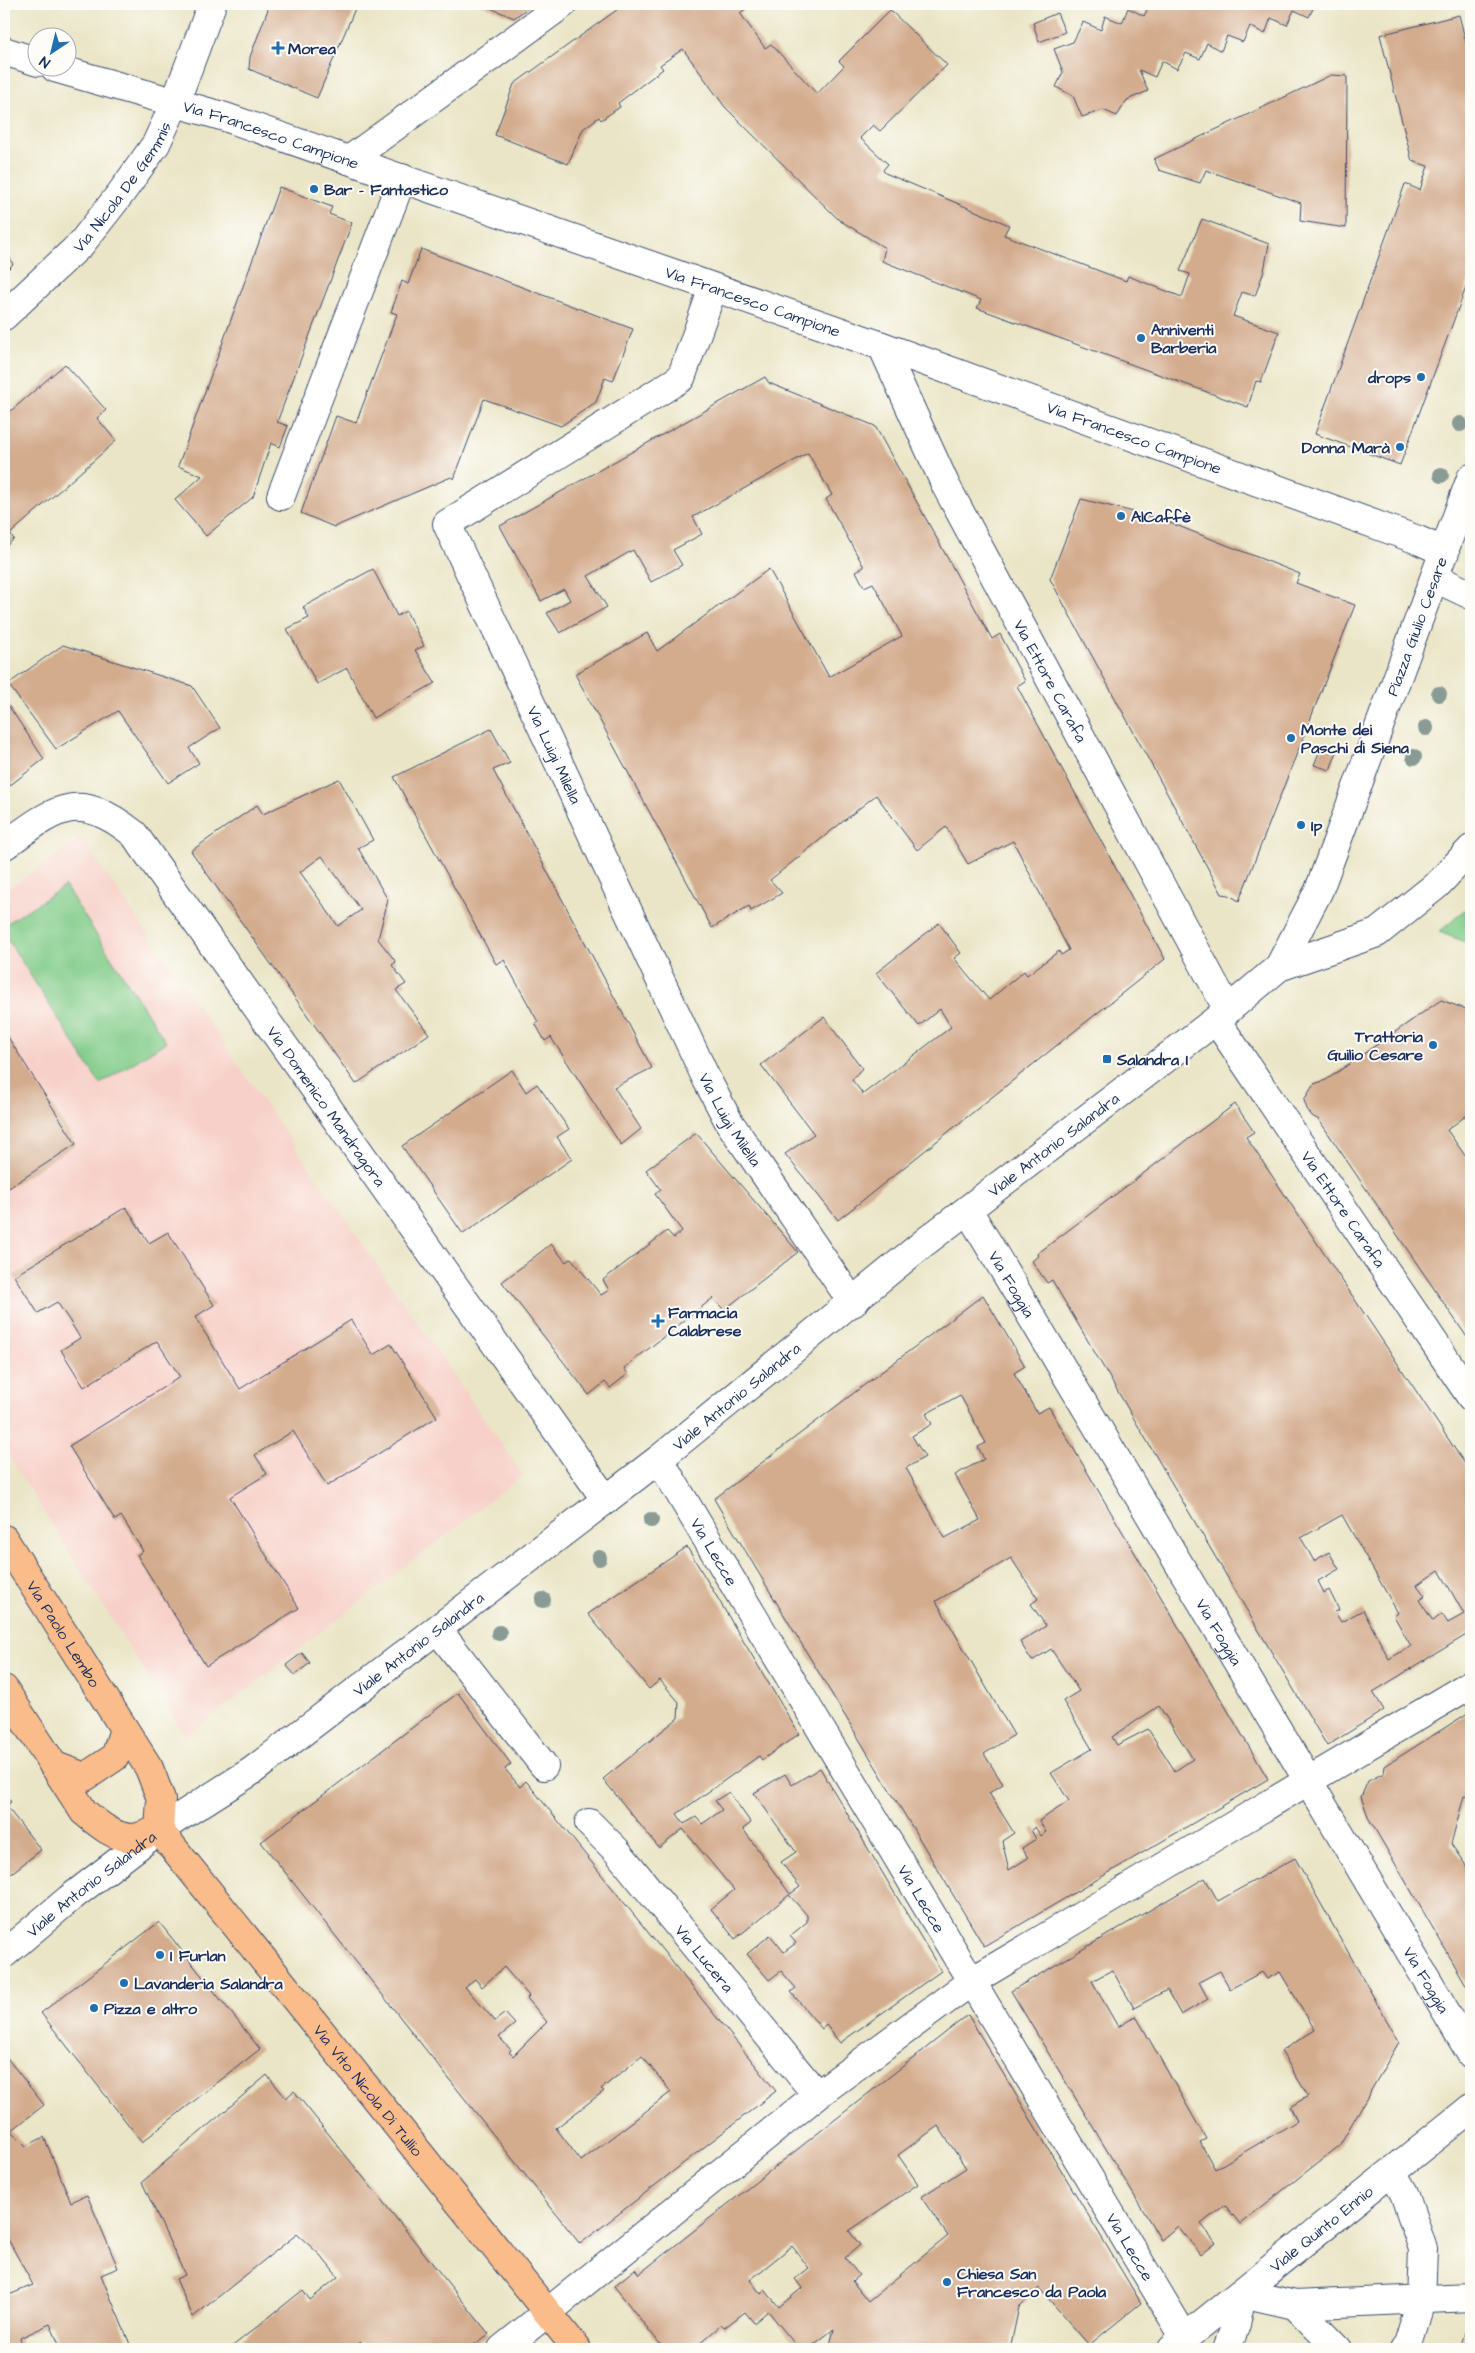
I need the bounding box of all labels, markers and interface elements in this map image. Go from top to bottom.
north arrow [28,28,78,78]
place label: Morea [288,38,337,60]
marker: Morea [272,42,284,54]
text: N [36,51,54,73]
street label: Via Francesco Campione [180,95,362,175]
street label: Via Nicola De Gemmis [69,118,177,258]
place label: Bar - Fantastico [324,179,449,201]
marker: Bar - Fantastico [308,183,320,195]
street label: Via Francesco Campione [662,261,844,343]
place label: Anniventi Barberia [1151,319,1217,359]
marker: Anniventi Barberia [1135,332,1147,344]
place label: drops [1367,367,1411,389]
marker: drops [1415,371,1427,383]
street label: Via Francesco Campione [1044,397,1225,480]
place label: Donna Marà [1302,437,1391,459]
marker: Donna Marà [1394,441,1406,453]
place label: AlCaffè [1131,506,1191,528]
marker: AlCaffè [1115,510,1127,522]
street label: Piazza Giulio Cesare [1382,554,1453,699]
street label: Via Ettore Carafa [1008,616,1092,746]
street label: Via Luigi Milella [522,703,586,808]
place label: Monte dei Paschi di Siena [1301,719,1410,759]
marker: Monte dei Paschi di Siena [1285,732,1297,744]
place label: Ip [1311,815,1322,837]
marker: Ip [1295,819,1307,831]
street label: Via Domenico Mandragora [261,1022,391,1191]
place label: Trattoria Guilio Cesare [1327,1026,1424,1066]
marker: Trattoria Guilio Cesare [1427,1039,1439,1051]
place label: Salandra I [1116,1049,1188,1071]
marker: Salandra I [1101,1053,1113,1065]
street label: Via Luigi Milella [693,1069,766,1171]
street label: Viale Antonio Salandra [984,1088,1124,1202]
street label: Via Ettore Carafa [1296,1147,1390,1272]
street label: Via Foggia [983,1247,1040,1322]
place label: Farmacia Calabrese [668,1302,742,1342]
marker: Farmacia Calabrese [652,1315,664,1327]
street label: Viale Antonio Salandra [668,1338,806,1456]
street label: Via Lecce [685,1514,743,1591]
street label: Via Paolo Lembo [21,1577,105,1692]
street label: Viale Antonio Salandra [349,1587,489,1702]
street label: Via Foggia [1190,1595,1247,1670]
street label: Viale Antonio Salandra [22,1826,161,1942]
street label: Via Lecce [892,1861,950,1937]
street label: Via Lucera [669,1920,738,1997]
street label: Via Foggia [1397,1943,1454,2018]
place label: I Furlan [170,1945,226,1967]
marker: I Furlan [154,1949,166,1961]
place label: Lavanderia Salandra [134,1973,283,1995]
marker: Lavanderia Salandra [118,1977,130,1989]
place label: Pizza e altro [104,1998,198,2020]
marker: Pizza e altro [88,2002,100,2014]
street label: Via Vito Nicola Di Tullio [308,2020,428,2161]
street label: Viale Quinto Ennio [1265,2181,1378,2278]
street label: Via Lecce [1101,2209,1159,2286]
place label: Chiesa San Francesco da Paola [957,2263,1107,2303]
marker: Chiesa San Francesco da Paola [941,2276,953,2288]

